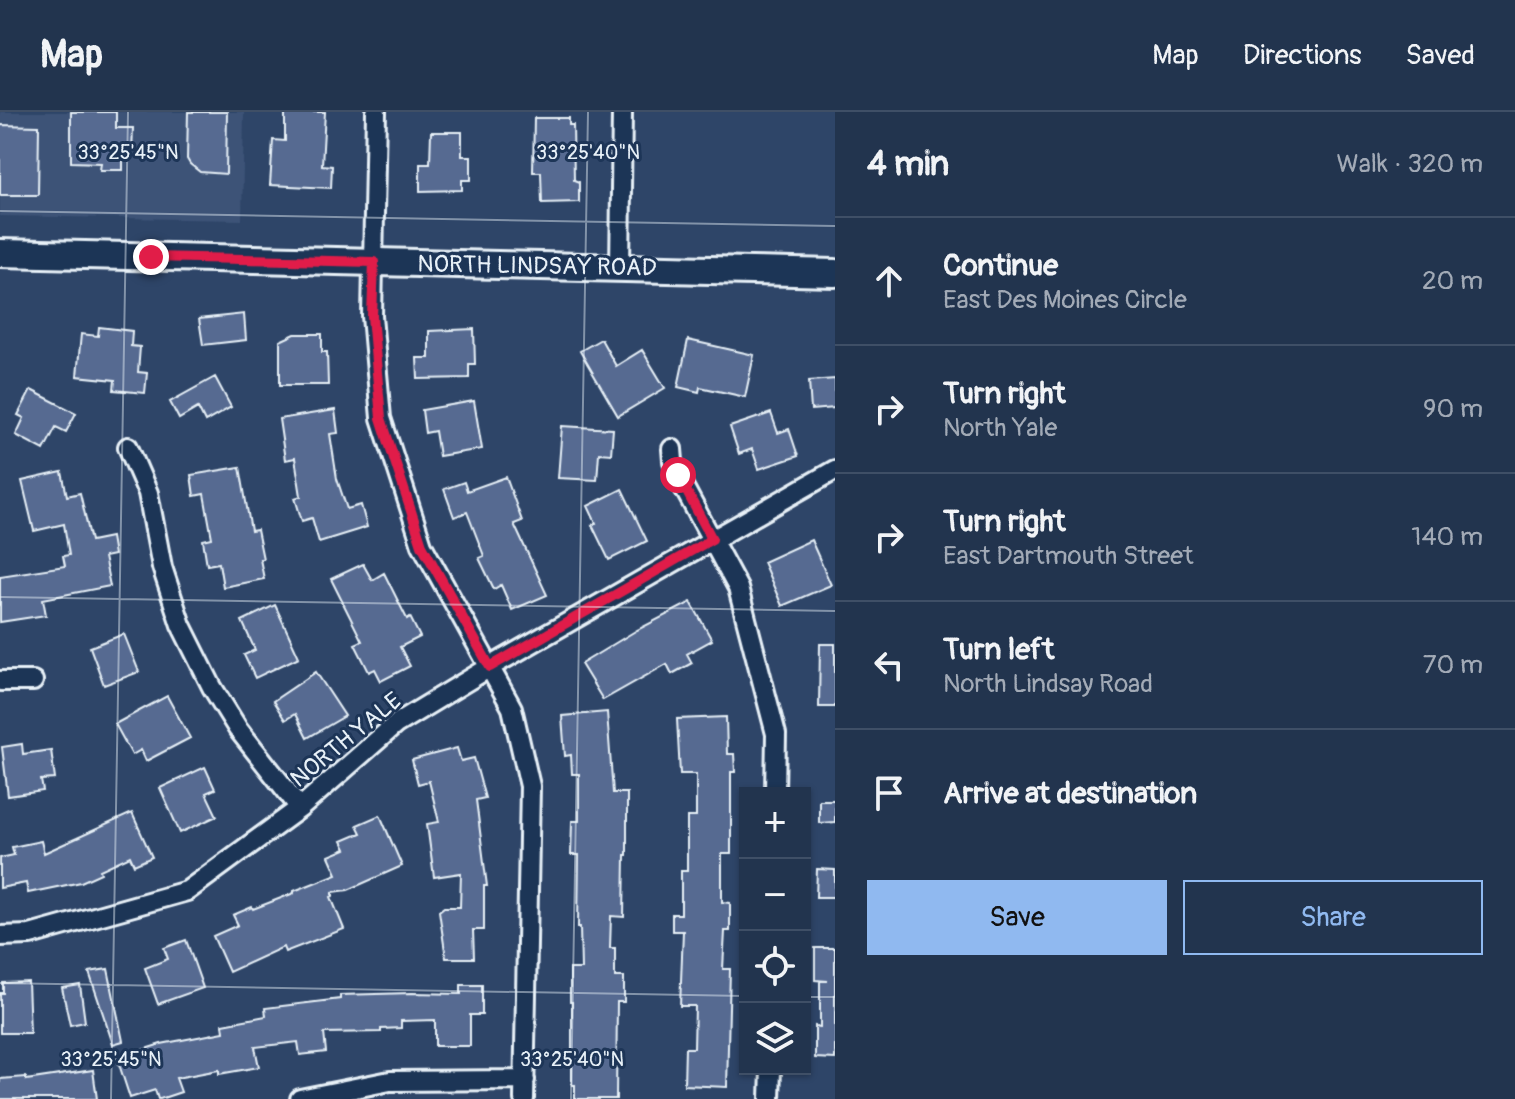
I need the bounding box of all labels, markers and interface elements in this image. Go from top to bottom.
text: Map [40,31,103,79]
text: Map [1152,38,1199,73]
text: Directions [1243,38,1362,73]
text: Saved [1406,38,1475,73]
text: 33°25'45"N [77,140,179,165]
text: 33°25'40"N [536,140,640,165]
text: 4 min [867,143,949,186]
text: Walk · 320 m [1336,148,1483,180]
route end [133,239,169,275]
text: Continue [943,247,1058,284]
street label: NORTH LINDSAY ROAD [417,249,657,283]
icon: ahead [867,259,911,303]
text: 20 m [1422,265,1483,297]
text: East Des Moines Circle [943,284,1187,316]
text: Turn right [943,375,1066,412]
icon: right [867,387,911,431]
text: 90 m [1423,393,1483,425]
text: North Yale [943,412,1057,444]
route start [660,457,696,493]
text: Turn right [943,503,1066,540]
icon: right [867,515,911,559]
text: 140 m [1411,521,1483,553]
text: East Dartmouth Street [943,540,1193,572]
text: Turn left [943,631,1054,668]
icon: left [867,643,911,687]
text: 70 m [1423,649,1483,681]
text: North Lindsay Road [943,668,1153,700]
street label: NORTH YALE [285,686,407,794]
icon: arrive [867,771,911,815]
text: Arrive at destination [943,775,1197,812]
map controls [739,787,811,1075]
button: + [739,787,811,859]
button: − [739,859,811,931]
button: Save [867,880,1167,955]
button: Share [1183,880,1483,955]
button: locate [739,931,811,1003]
button: layers [739,1003,811,1075]
text: 33°25'45"N [60,1047,162,1072]
text: 33°25'40"N [520,1047,624,1072]

